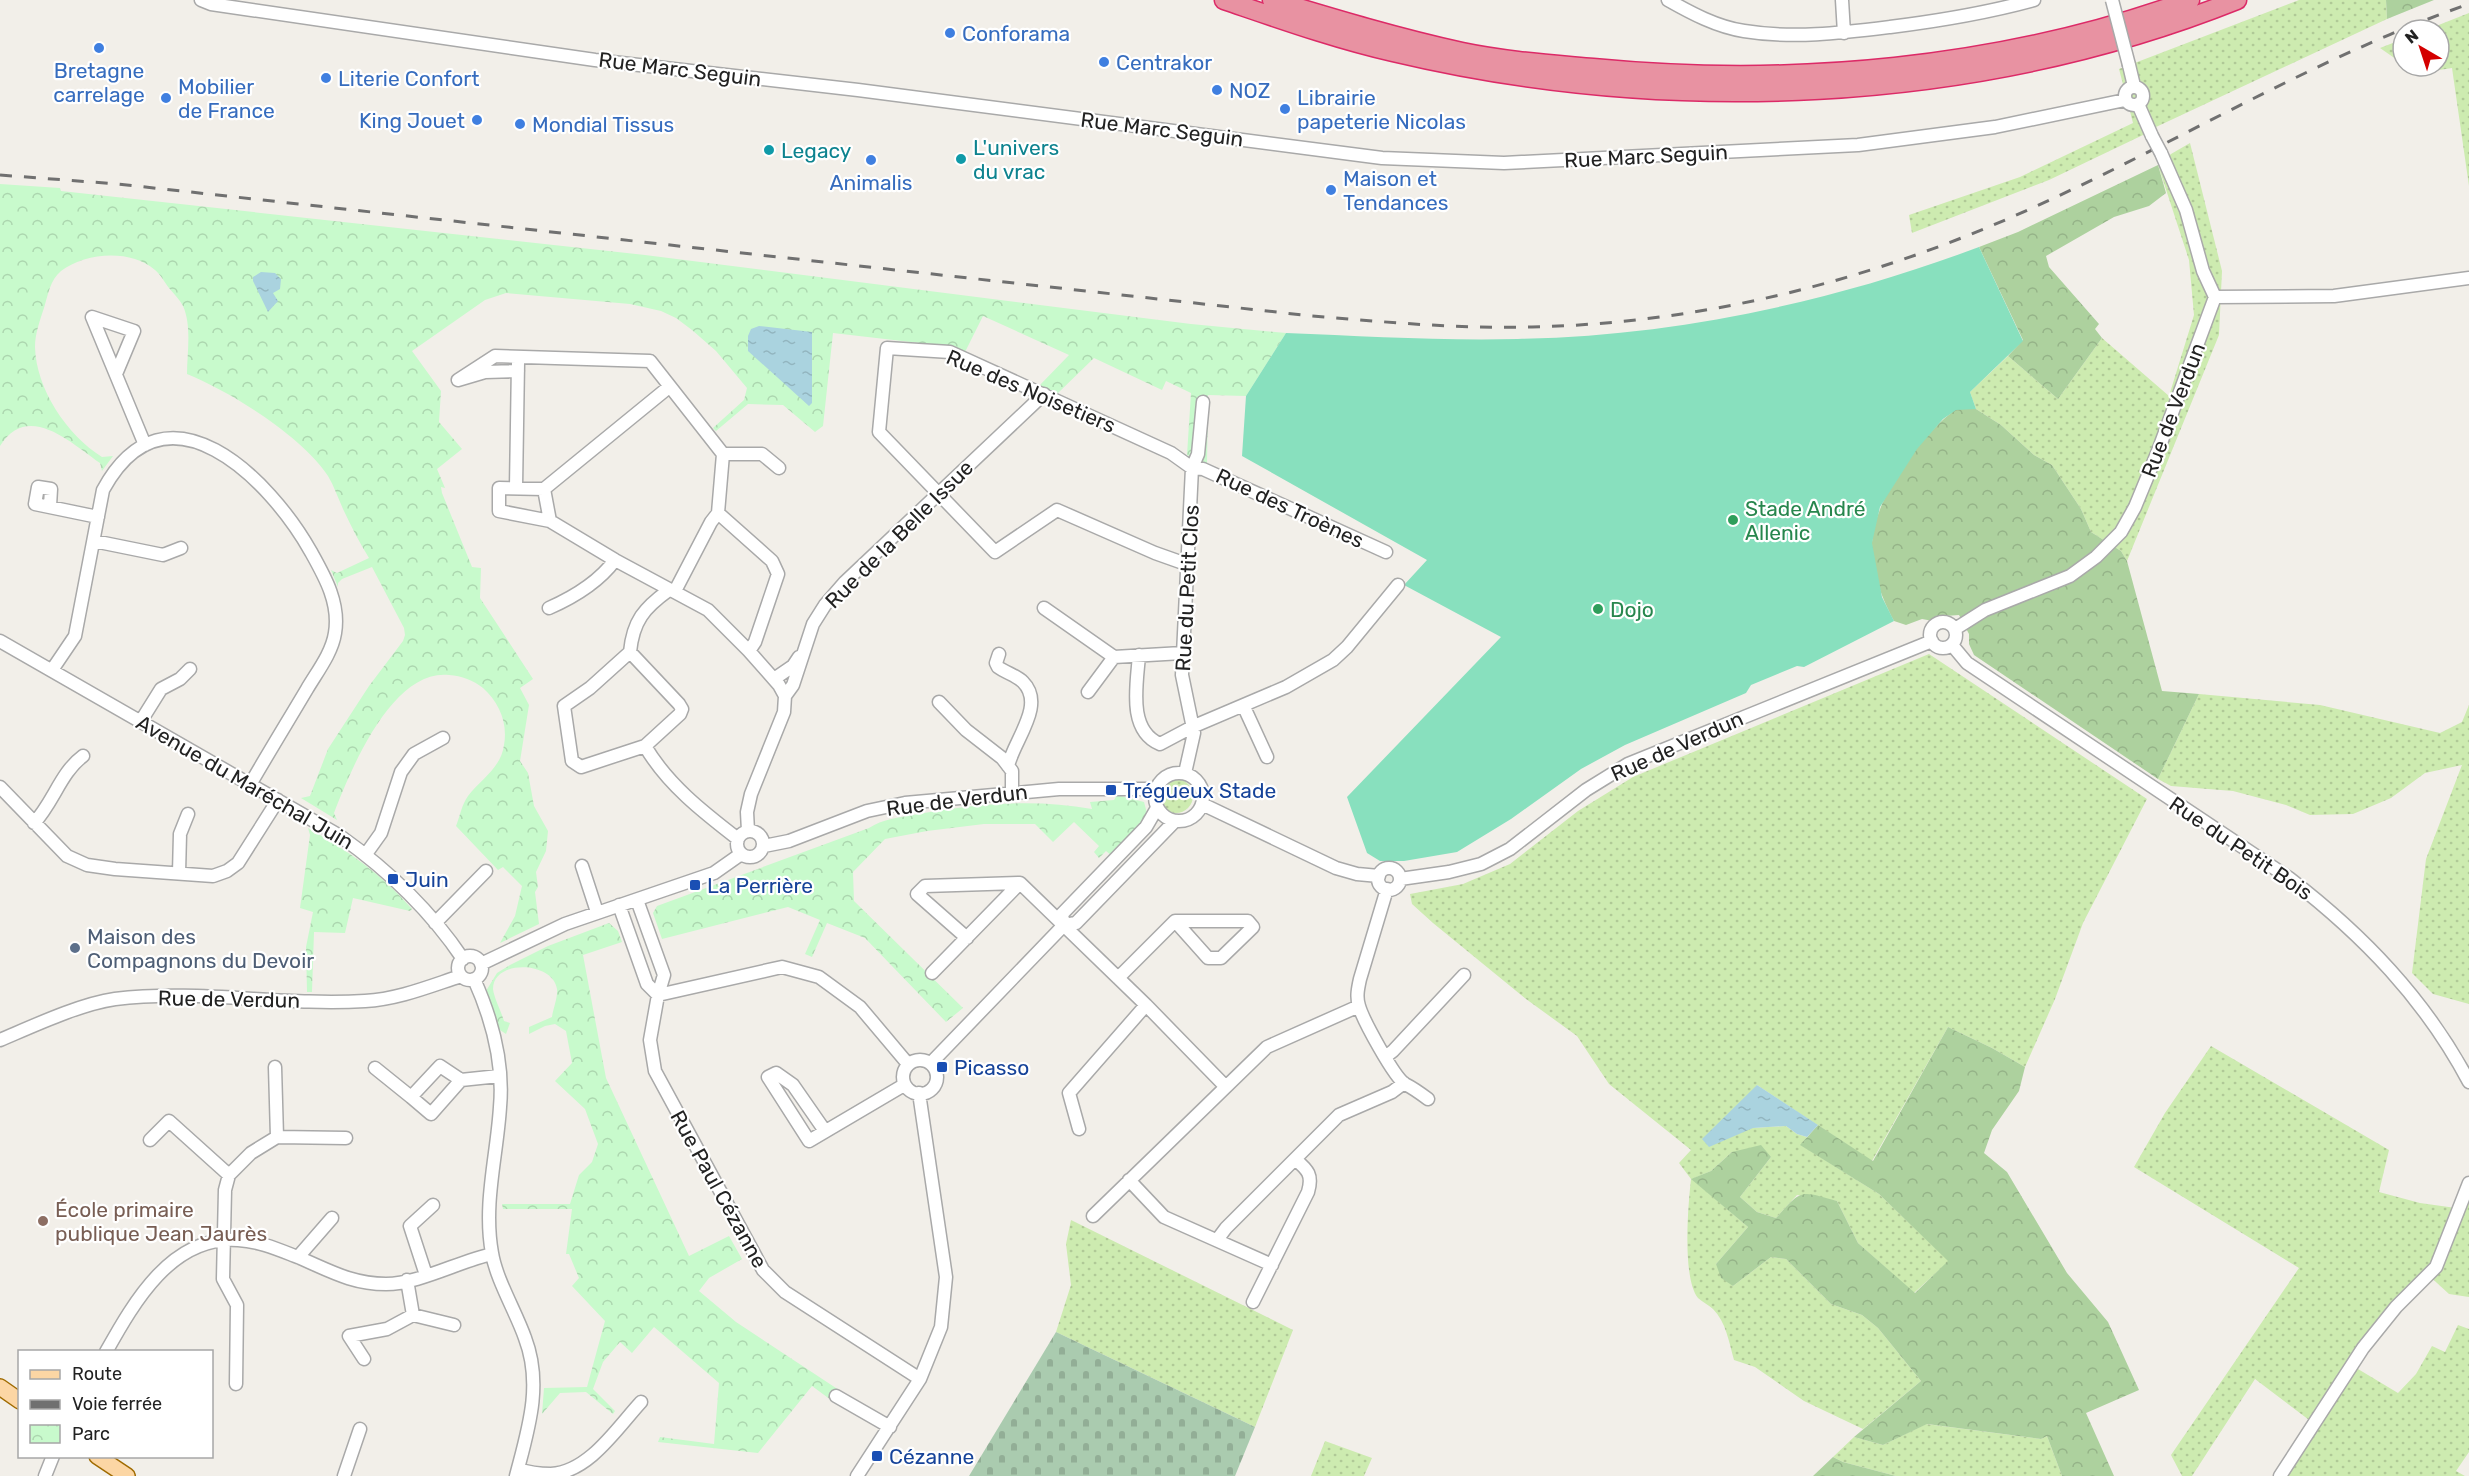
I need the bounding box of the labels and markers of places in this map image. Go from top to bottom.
place label: Conforama [962,21,1070,46]
marker: Conforama [943,26,957,40]
marker: Bretagne carrelage [92,41,106,55]
place label: Centrakor [1116,50,1212,75]
marker: Centrakor [1097,55,1111,69]
place label: Bretagne carrelage [53,58,145,107]
place label: Literie Confort [338,66,480,91]
marker: Literie Confort [319,71,333,85]
place label: Mobilier de France [178,74,275,123]
place label: NOZ [1229,78,1270,103]
marker: NOZ [1210,83,1224,97]
place label: Librairie papeterie Nicolas [1297,85,1466,134]
marker: Mobilier de France [159,91,173,105]
marker: Librairie papeterie Nicolas [1278,102,1292,116]
place label: King Jouet [359,108,465,133]
place label: Mondial Tissus [532,112,674,137]
marker: King Jouet [470,113,484,127]
marker: Mondial Tissus [513,117,527,131]
place label: L'univers du vrac [973,135,1059,184]
place label: Legacy [781,138,852,163]
marker: Legacy [762,143,776,157]
marker: L'univers du vrac [954,152,968,166]
marker: Animalis [864,153,878,167]
place label: Maison et Tendances [1343,166,1449,215]
place label: Animalis [829,170,913,195]
marker: Maison et Tendances [1324,183,1338,197]
place label: Stade André Allenic [1745,496,1866,545]
marker: Stade André Allenic [1726,513,1740,527]
place label: Dojo [1610,597,1654,622]
marker: Dojo [1591,602,1605,616]
place label: Trégueux Stade [1123,778,1276,803]
marker: Trégueux Stade [1104,783,1118,797]
place label: Juin [405,867,449,892]
marker: Juin [386,872,400,886]
place label: La Perrière [707,873,813,898]
marker: La Perrière [688,878,702,892]
place label: Maison des Compagnons du Devoir [87,924,314,973]
marker: Maison des Compagnons du Devoir [68,941,82,955]
place label: Picasso [954,1055,1029,1080]
marker: Picasso [935,1060,949,1074]
place label: École primaire publique Jean Jaurès [55,1197,267,1246]
marker: École primaire publique Jean Jaurès [36,1214,50,1228]
place label: Cézanne [889,1444,974,1469]
marker: Cézanne [870,1449,884,1463]

